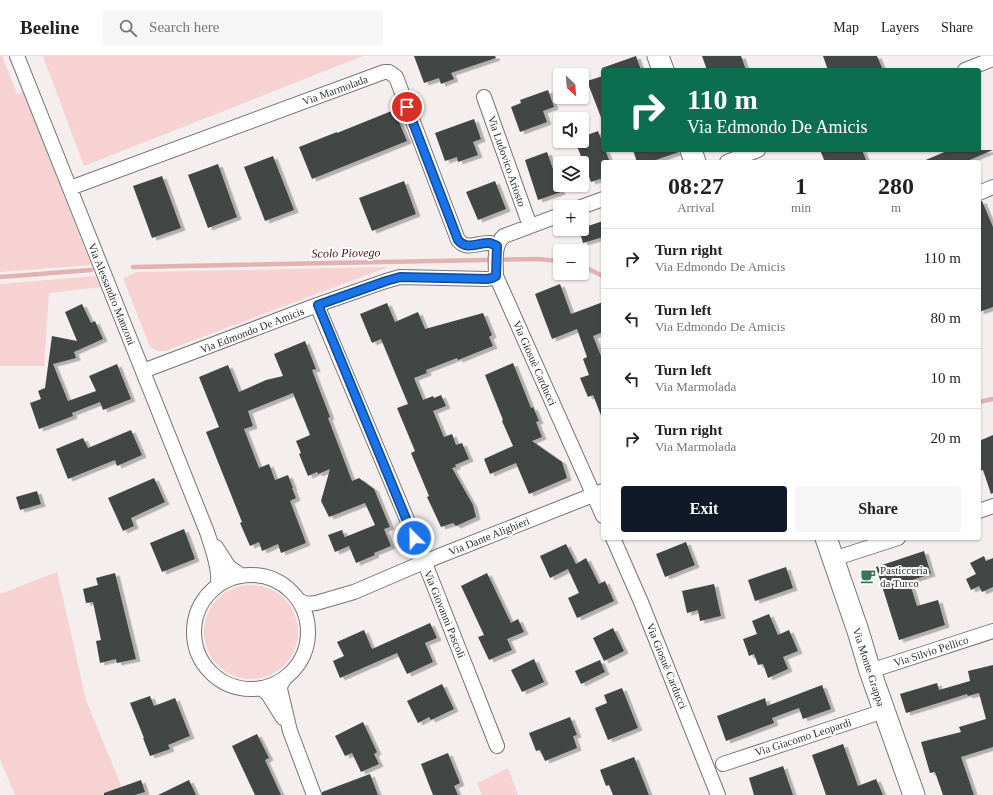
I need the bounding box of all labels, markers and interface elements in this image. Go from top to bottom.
search box [103,10,383,46]
text: Beeline [20,17,79,38]
icon: search [117,17,139,39]
text: Search here [149,19,219,35]
text: Map [833,20,859,35]
text: Layers [881,20,919,35]
text: Share [941,20,973,35]
north arrow [553,68,589,104]
map controls [553,68,589,280]
street label: Via Marmolada [301,73,369,107]
icon: right [621,84,673,136]
text: 110 m [687,84,758,115]
pin [390,90,424,124]
icon: arrive [396,96,418,118]
button: sound [553,112,589,148]
street label: Via Ludovico Ariosto [486,114,528,208]
text: Via Edmondo De Amicis [687,117,867,137]
button: layers [553,156,589,192]
text: 08:27 [668,173,724,199]
text: 1 [795,173,807,199]
text: 280 [878,173,914,199]
button: + [553,200,589,236]
text: Arrival [677,200,715,215]
text: min [791,200,811,215]
text: m [891,200,901,215]
street label: Via Alessandro Manzoni [86,241,138,347]
text: Turn right [655,242,722,258]
button: − [553,244,589,280]
water label: Scolo Piovego [311,245,381,261]
icon: right [621,248,643,270]
text: 110 m [924,250,961,266]
text: Via Edmondo De Amicis [655,259,785,274]
text: Turn left [655,302,712,318]
street label: Via Edmondo De Amicis [198,305,306,355]
icon: left [621,308,643,330]
text: 80 m [931,310,961,326]
street label: Via Giosuè Carducci [511,319,559,407]
text: Via Edmondo De Amicis [655,319,785,334]
text: Turn left [655,362,712,378]
icon: left [621,368,643,390]
text: 10 m [931,370,961,386]
text: Via Marmolada [655,379,736,394]
text: Turn right [655,422,722,438]
icon: right [621,428,643,450]
text: 20 m [931,430,961,446]
text: Via Marmolada [655,439,736,454]
button: Exit [621,486,787,532]
button: Share [795,486,961,532]
street label: Via Dante Alighieri [447,514,531,558]
position arrow [393,517,435,559]
place label: Pasticceria da Turco [880,564,928,589]
cafe icon: Pasticceria da Turco [859,567,877,585]
street label: Via Giovanni Pascoli [422,568,468,660]
street label: Via Giosuè Carducci [644,621,690,711]
street label: Via Monte Grappa [851,626,887,708]
street label: Via Silvio Pellico [892,633,970,669]
street label: Via Giacomo Leopardi [753,716,853,758]

